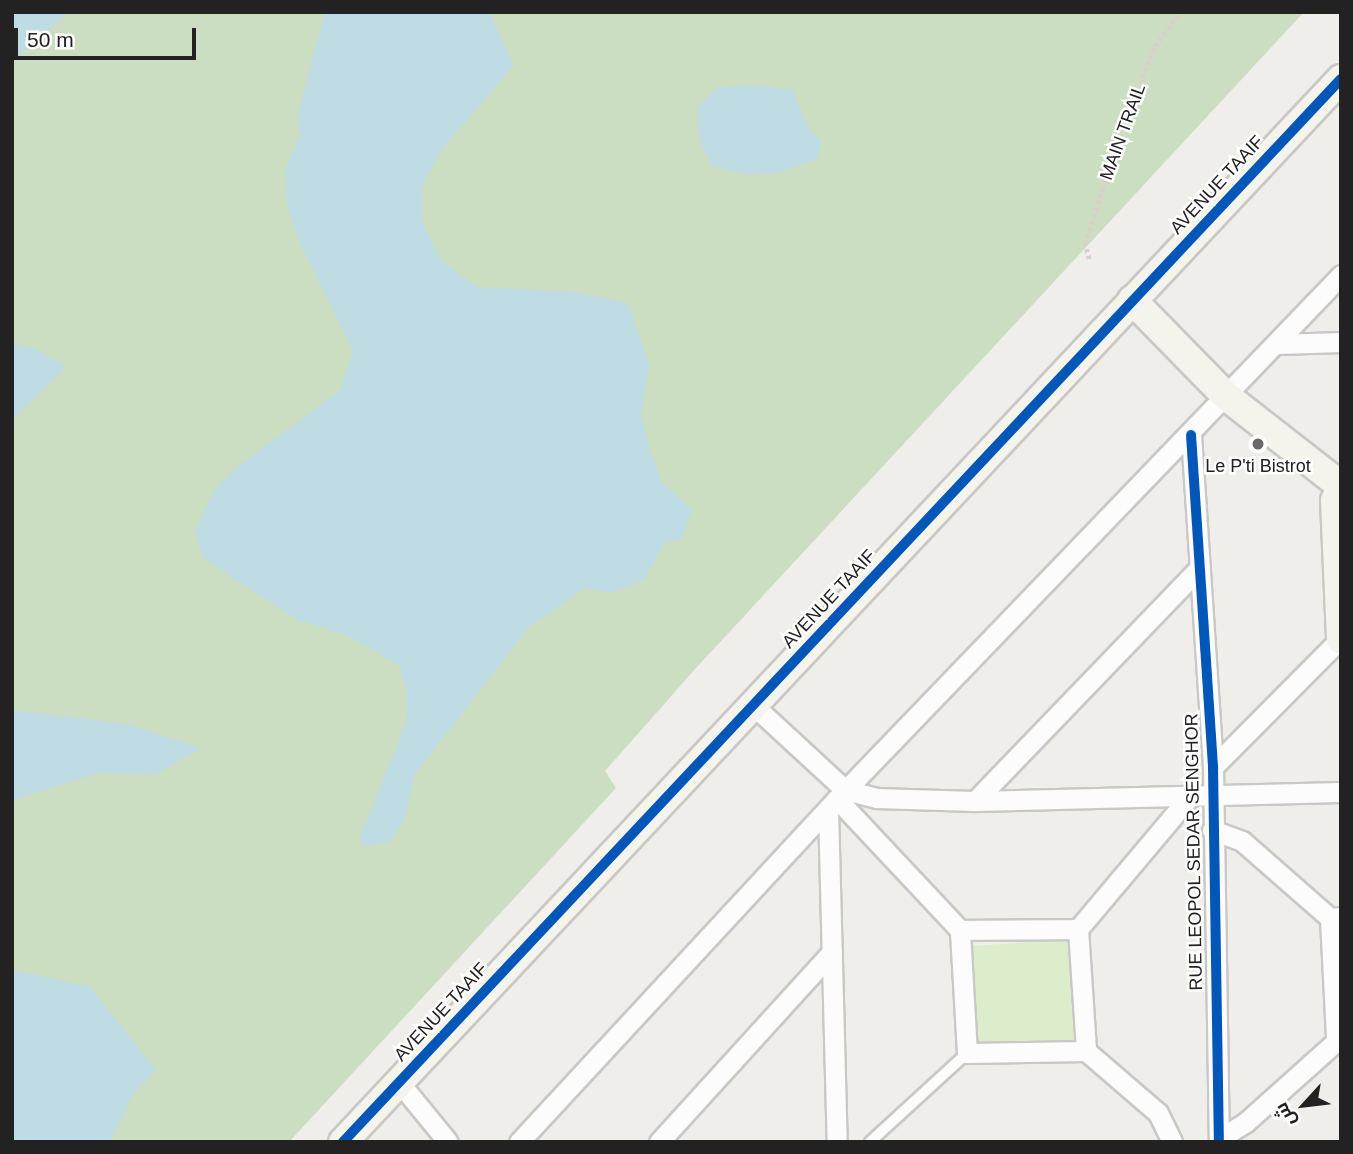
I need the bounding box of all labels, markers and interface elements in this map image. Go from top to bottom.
scale bar [18,14,200,58]
text: 50 m [27,28,74,51]
street label: MAIN TRAIL [1096,81,1150,183]
street label: AVENUE TAAIF [1166,131,1268,239]
marker: Le P'ti Bistrot [1250,436,1266,452]
place label: Le P'ti Bistrot [1205,455,1311,477]
street label: AVENUE TAAIF [778,545,880,653]
street label: RUE LEOPOL SEDAR SENGHOR [1181,713,1207,991]
street label: AVENUE TAAIF [390,958,492,1066]
north arrow [1269,1070,1339,1140]
text: ش [1270,1099,1300,1130]

